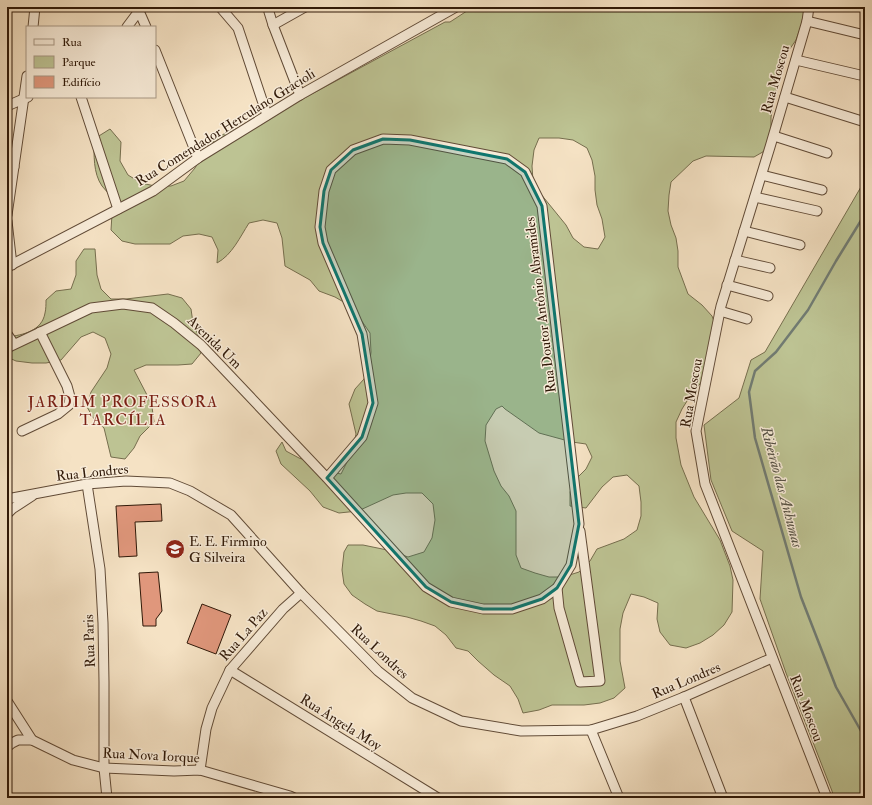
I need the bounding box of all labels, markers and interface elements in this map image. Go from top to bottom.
legend [26,26,156,98]
text: Rua [62,35,83,50]
street label: Rua Moscou [758,43,793,115]
text: Parque [62,55,96,70]
street label: Rua Comendador Herculano Gracioli [132,65,318,190]
text: Edifício [62,75,101,90]
street label: Rua Doutor Antônio Abramides [521,216,560,394]
street label: Avenida Um [183,312,245,373]
street label: Rua Moscou [677,357,706,429]
district label: JARDIM PROFESSORA TARCÍLIA [27,392,218,430]
water label: Ribeirão das Anhumas [756,424,807,551]
street label: Rua Londres [55,460,129,485]
place label: E. E. Firmino G Silveira [189,533,267,566]
school or university icon: E. E. Firmino G Silveira [164,538,186,560]
street label: Rua La Paz [216,604,271,664]
street label: Rua Paris [80,614,99,668]
street label: Rua Londres [347,620,412,682]
street label: Rua Londres [649,658,723,702]
street label: Rua Moscou [786,672,827,744]
street label: Rua Ângela Moy [296,691,385,756]
street label: Rua Nova Iorque [102,744,200,767]

